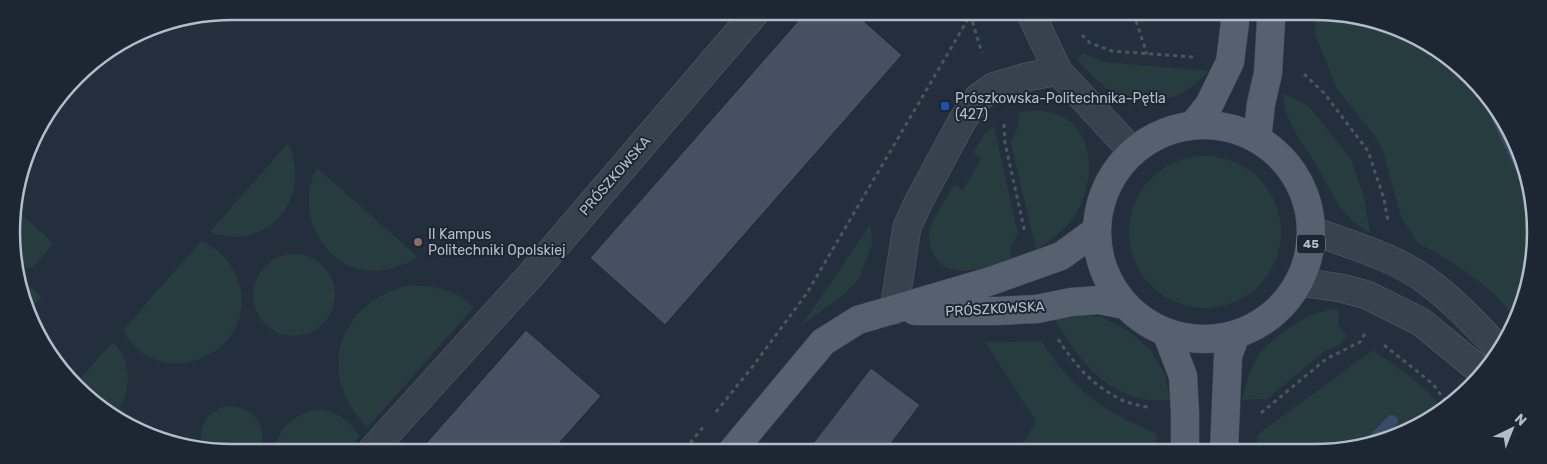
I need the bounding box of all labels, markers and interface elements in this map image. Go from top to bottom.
place label: Prószkowska-Politechnika-Pętla (427) [955,90,1166,123]
marker: Prószkowska-Politechnika-Pętla (427) [939,100,951,112]
street label: PRÓSZKOWSKA [575,132,654,219]
place label: II Kampus Politechniki Opolskiej [428,226,566,259]
road number: 45 [1297,234,1325,253]
marker: II Kampus Politechniki Opolskiej [412,236,424,248]
street label: PRÓSZKOWSKA [945,297,1046,320]
north arrow [1487,404,1537,454]
text: N [1511,410,1530,430]

